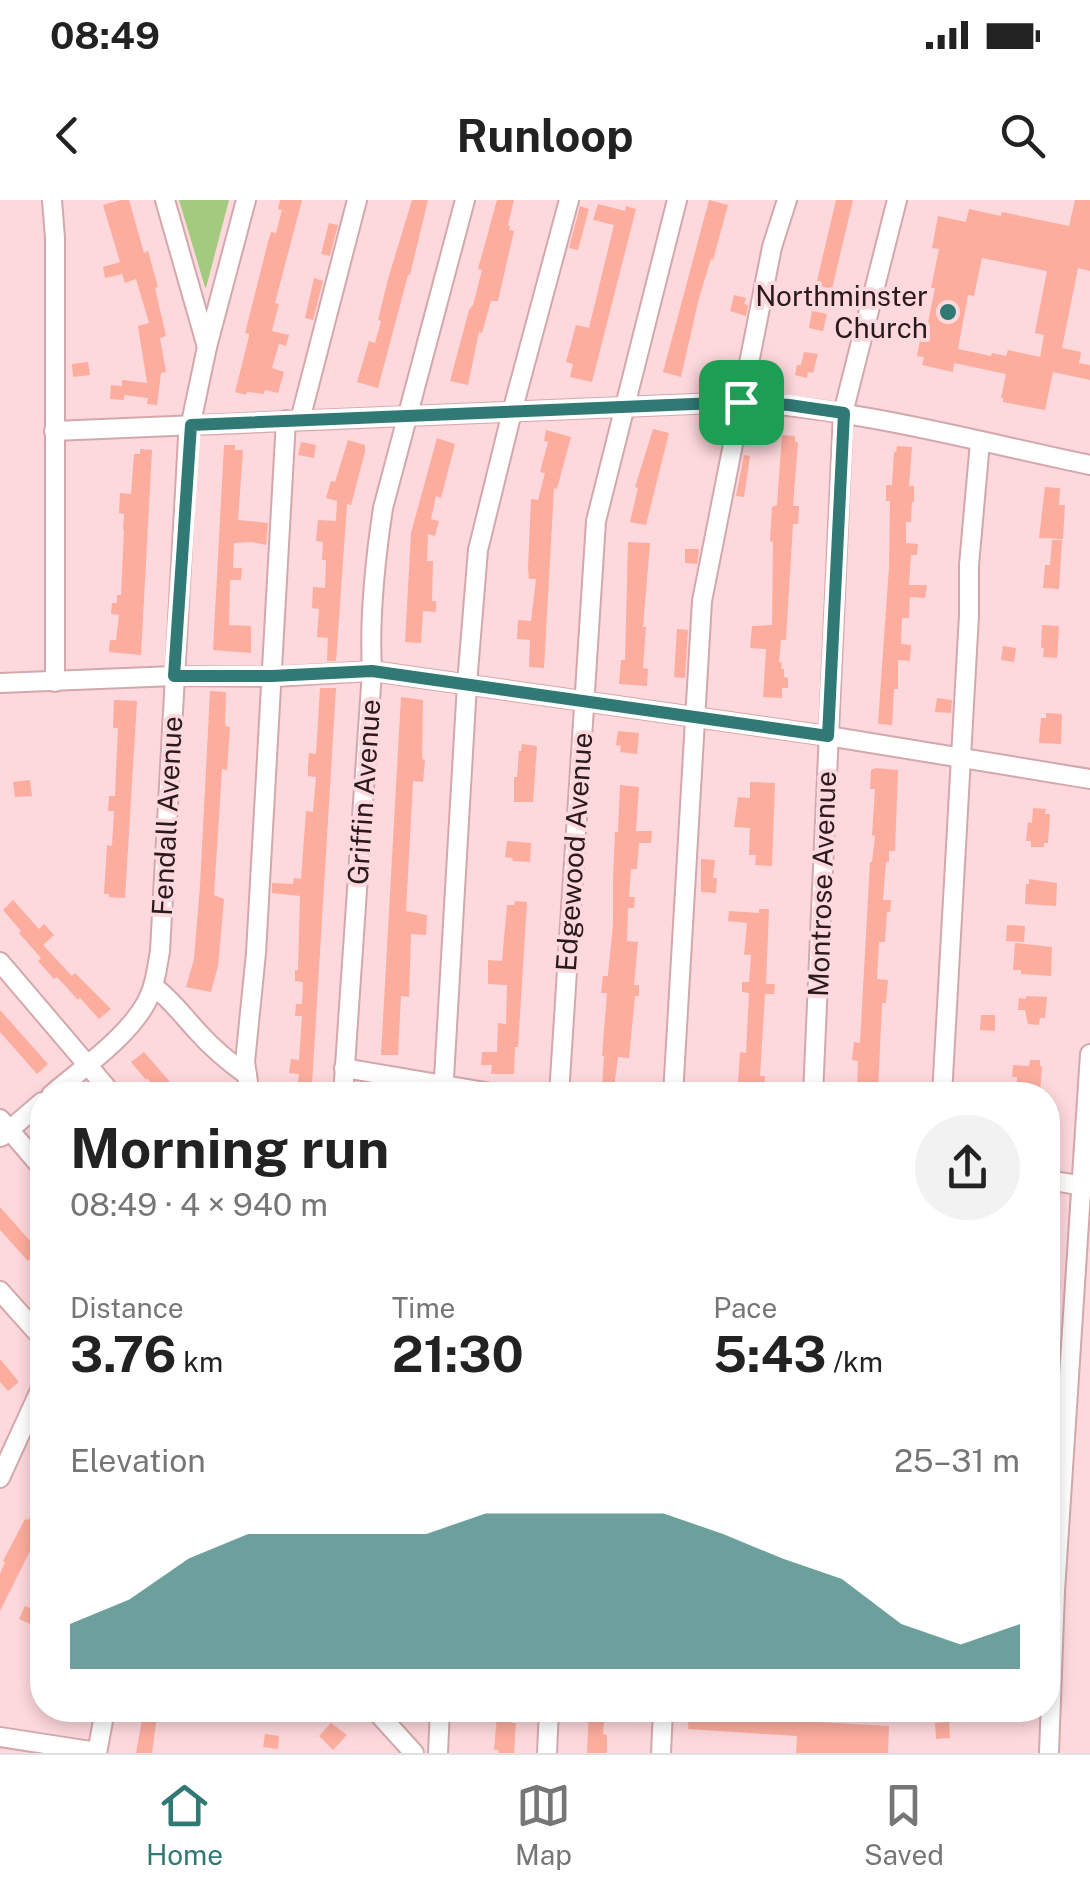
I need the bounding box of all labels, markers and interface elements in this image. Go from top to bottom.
text: 08:49 [50,13,160,58]
icon: back [40,108,95,163]
icon: search [995,108,1050,163]
text: Runloop [456,109,634,162]
place label: Northminster Church [755,279,928,344]
marker: Northminster Church [937,301,959,323]
pin [699,360,784,445]
icon: arrive [714,375,769,430]
street label: Griffin Avenue [341,698,386,886]
street label: Fendall Avenue [145,715,188,917]
street label: Edgewood Avenue [549,731,598,973]
street label: Montrose Avenue [801,770,842,998]
button: share [915,1115,1020,1220]
text: Morning run [70,1116,389,1180]
text: 08:49 · 4 × 940 m [70,1186,328,1223]
text: Distance [70,1291,184,1324]
text: Time [392,1291,455,1324]
text: Pace [713,1291,777,1324]
text: 3.76 [70,1324,177,1383]
text: 21:30 [392,1324,524,1383]
text: 5:43 [713,1324,826,1383]
text: km [177,1345,223,1378]
text: /km [826,1345,883,1378]
text: Elevation [70,1442,206,1479]
text: 25–31 m [894,1442,1020,1479]
tab: Home [146,1778,223,1871]
tab: Map [515,1778,572,1871]
tab: Saved [864,1778,944,1871]

